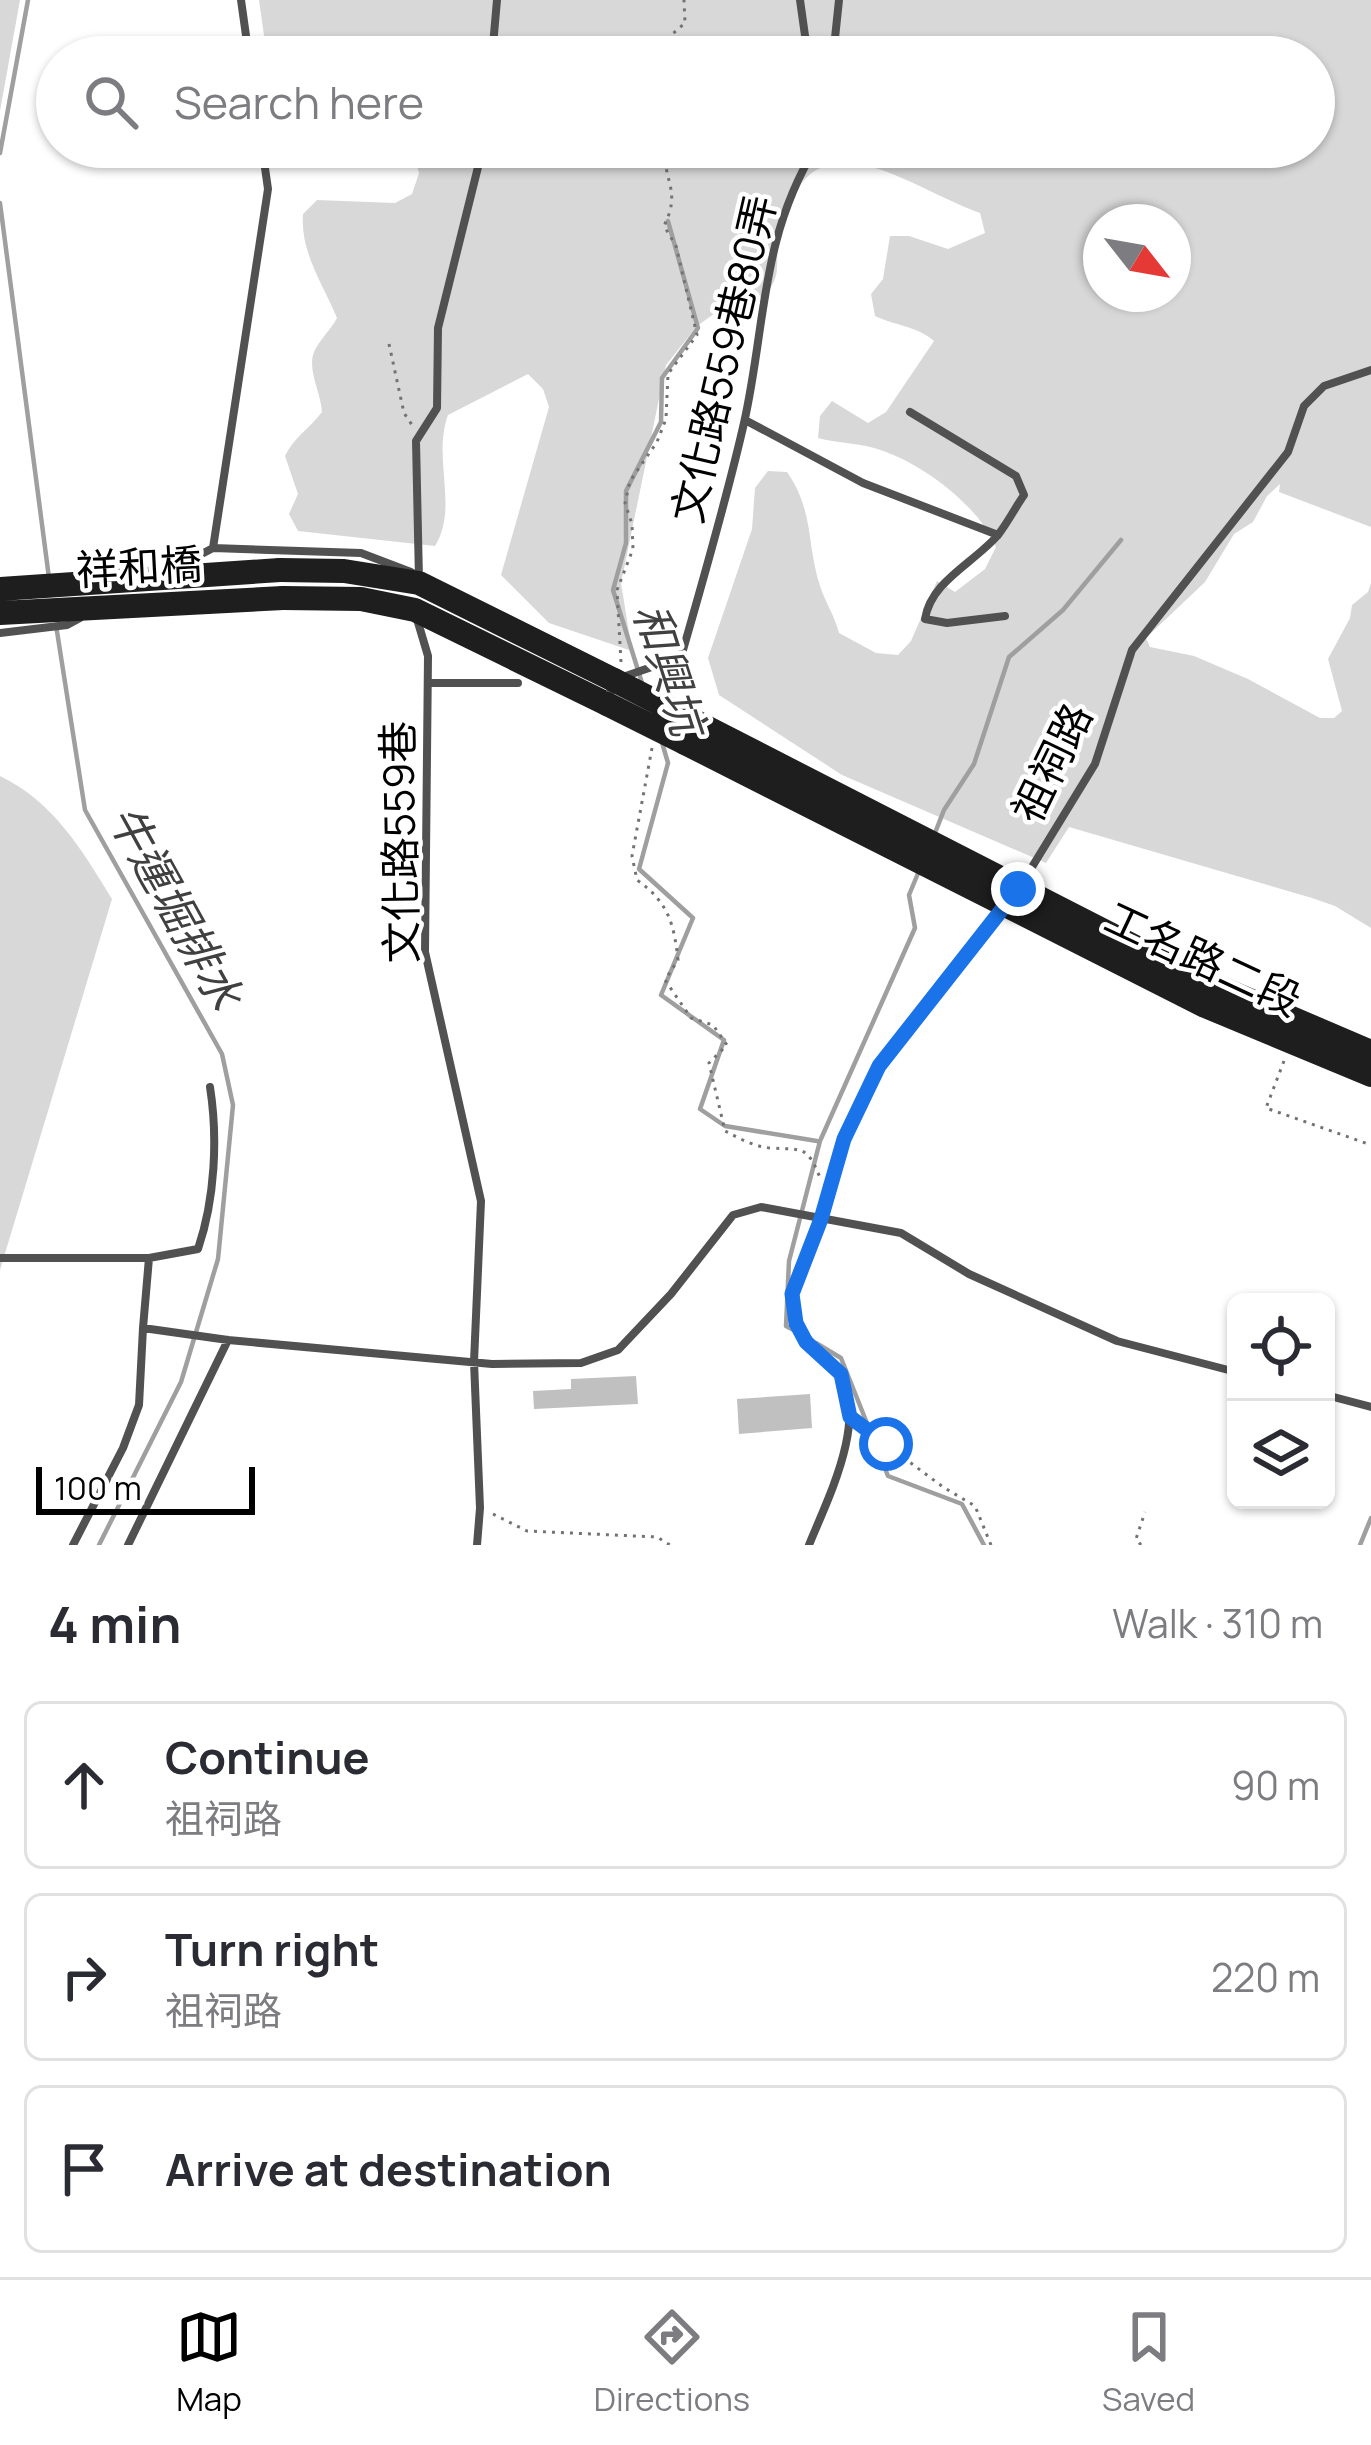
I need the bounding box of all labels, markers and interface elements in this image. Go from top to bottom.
search box [36,36,1335,168]
icon: search [78,69,144,135]
text: Search here [174,71,424,133]
street label: 文化路559巷80弄 [657,189,789,528]
north arrow [1083,204,1191,312]
street label: 祥和橋 [75,534,203,598]
water label: 和興坑 [620,595,722,748]
street label: 祖祠路 [997,693,1105,832]
street label: 文化路559巷 [368,720,430,964]
water label: 牛運堀排水 [94,793,258,1022]
route end [991,862,1045,916]
street label: 工名路二段 [1096,887,1311,1029]
map controls [1227,1293,1335,1509]
button: locate [1227,1293,1335,1401]
button: layers [1227,1401,1335,1509]
route start [859,1417,913,1471]
scale bar [36,1461,255,1514]
text: 100 m [54,1465,142,1510]
text: 4 min [48,1589,181,1658]
text: Walk · 310 m [1112,1596,1323,1650]
text: Continue [165,1726,370,1788]
icon: ahead [51,1752,117,1818]
text: 90 m [1231,1758,1320,1812]
text: 祖祠路 [165,1791,282,1845]
text: Turn right [165,1918,379,1980]
icon: right [51,1944,117,2010]
text: 220 m [1211,1950,1320,2004]
text: 祖祠路 [165,1983,282,2037]
icon: arrive [51,2136,117,2202]
text: Arrive at destination [165,2138,612,2200]
tab: Map [176,2304,242,2421]
tab: Directions [594,2304,750,2421]
tab: Saved [1102,2304,1195,2421]

